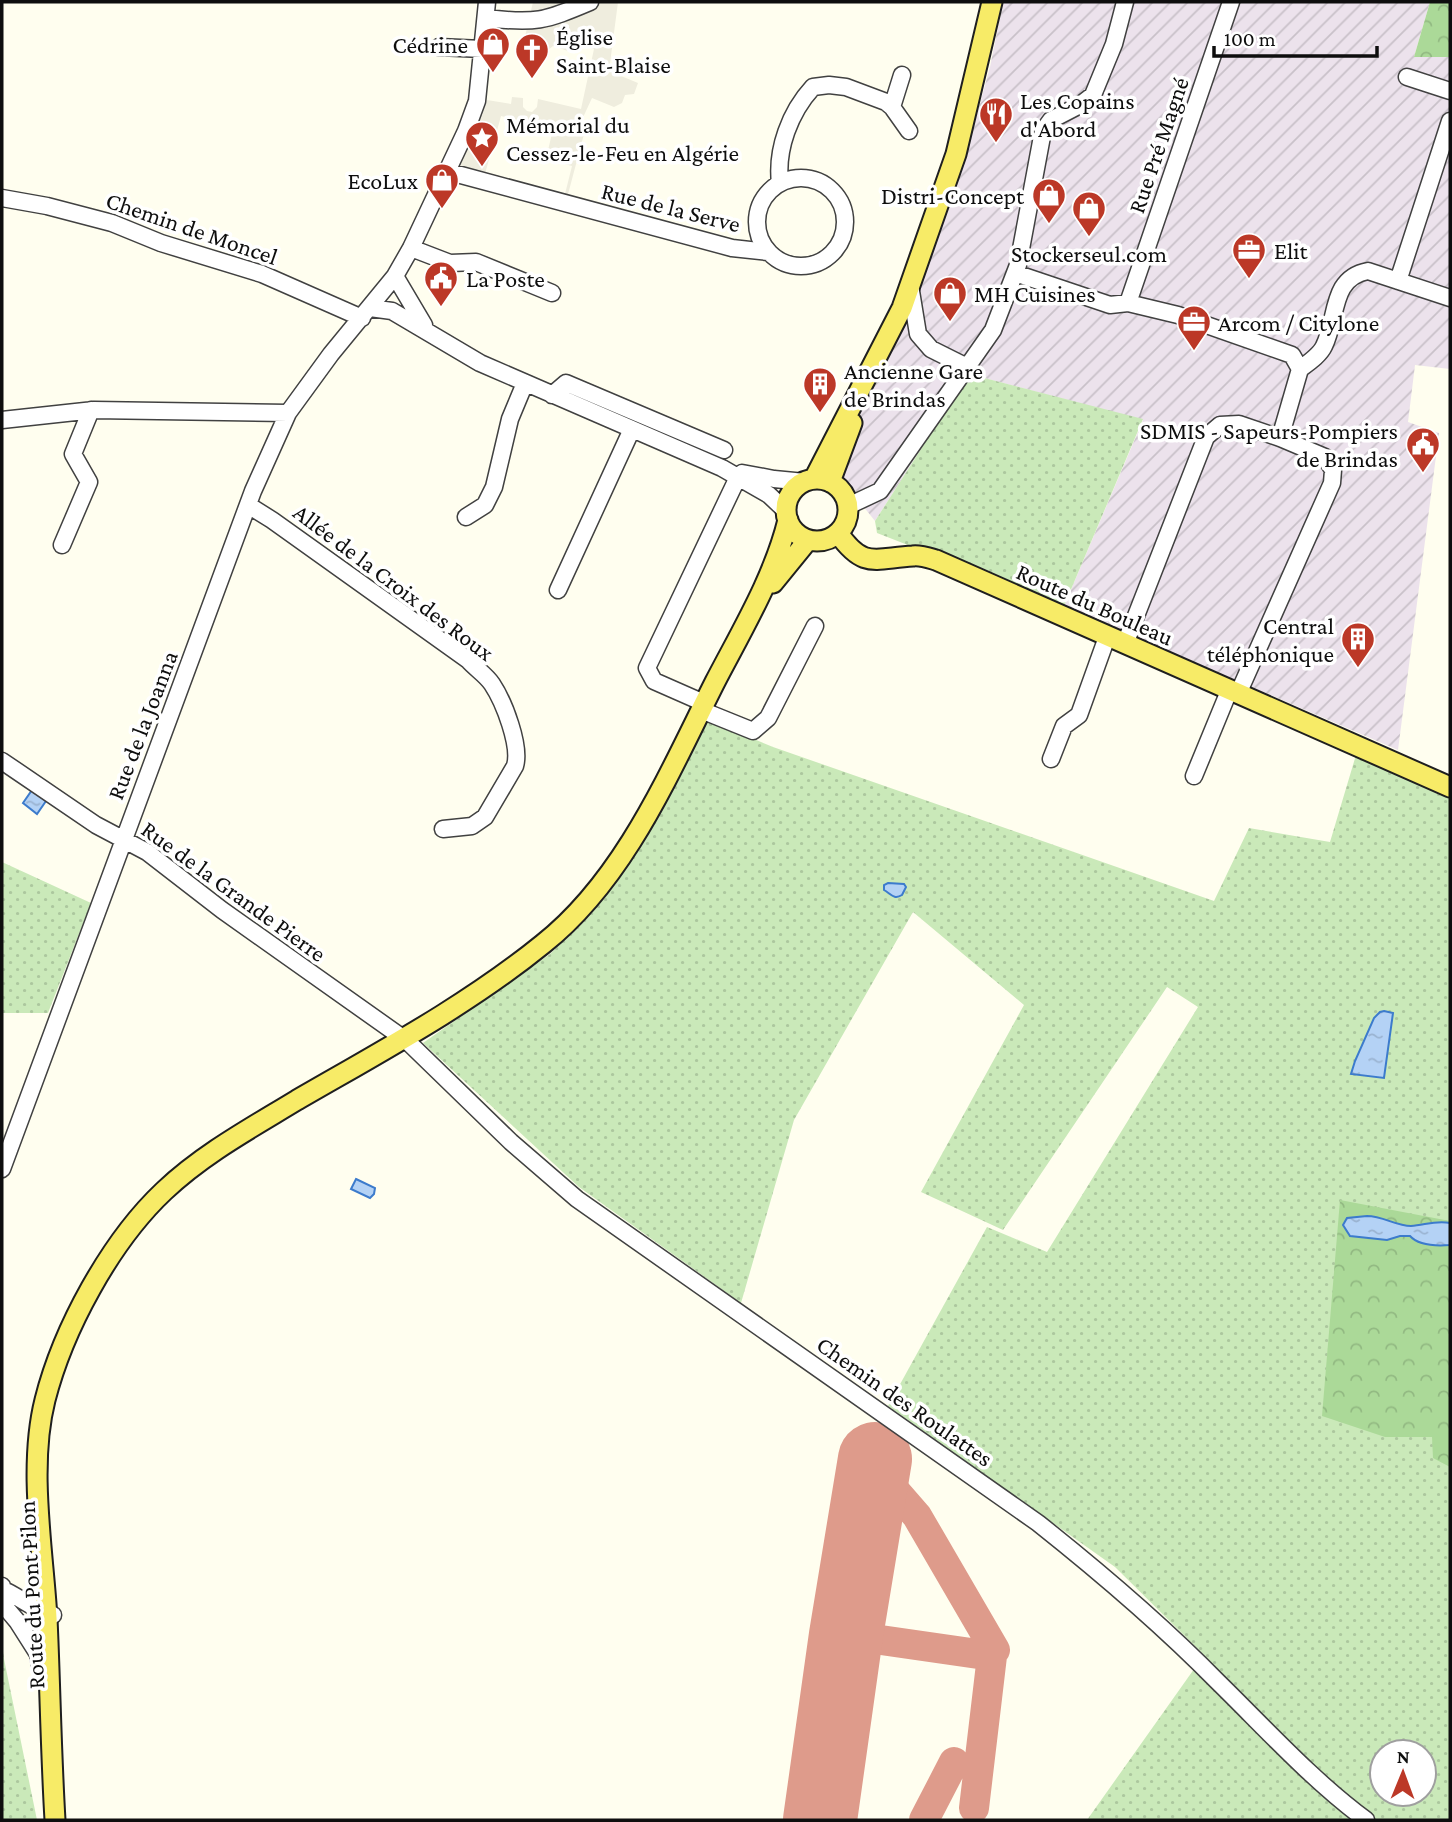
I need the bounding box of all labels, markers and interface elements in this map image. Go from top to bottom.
scale bar [1214,14,1377,58]
place label: Église Saint-Blaise [556,23,671,78]
shop icon: Cédrine [474,25,512,74]
text: 100 m [1224,27,1276,51]
place label: Cédrine [393,31,468,58]
church icon: Église Saint-Blaise [513,31,551,80]
street label: Rue Pré Magné [1122,73,1194,217]
place label: Les Copains d'Abord [1020,87,1135,142]
restaurant icon: Les Copains d'Abord [977,95,1015,144]
place label: Mémorial du Cessez-le-Feu en Algérie [506,111,739,166]
place icon: Mémorial du Cessez-le-Feu en Algérie [463,119,501,168]
shop icon: EcoLux [423,161,461,210]
place label: EcoLux [347,167,418,194]
shop icon: Distri-Concept [1030,176,1068,225]
street label: Rue de la Serve [599,177,743,237]
place label: Distri-Concept [881,182,1025,209]
street label: Chemin de Moncel [103,186,281,270]
shop icon: Stockerseul.com [1070,189,1108,238]
office icon: Elit [1230,231,1268,280]
place label: Elit [1274,237,1309,264]
place label: Stockerseul.com [1011,240,1167,267]
public building icon: La Poste [422,259,460,308]
place label: La Poste [466,265,545,292]
shop icon: MH Cuisines [931,274,969,323]
place label: MH Cuisines [974,280,1096,307]
office icon: Arcom / Citylone [1175,303,1213,352]
place label: Arcom / Citylone [1218,309,1379,336]
place label: Ancienne Gare de Brindas [844,357,983,412]
building icon: Ancienne Gare de Brindas [801,365,839,414]
place label: SDMIS - Sapeurs-Pompiers de Brindas [1140,417,1398,472]
public building icon: SDMIS - Sapeurs-Pompiers de Brindas [1404,425,1442,474]
street label: Allée de la Croix des Roux [289,498,499,666]
street label: Route du Bouleau [1012,557,1178,651]
place label: Central téléphonique [1207,612,1334,667]
building icon: Central téléphonique [1339,620,1377,669]
street label: Rue de la Joanna [101,647,183,803]
street label: Rue de la Grande Pierre [137,815,331,967]
street label: Chemin des Roulattes [812,1330,998,1472]
street label: Route du Pont Pilon [13,1500,49,1690]
north arrow [1368,1738,1438,1808]
text: N [1397,1746,1410,1767]

